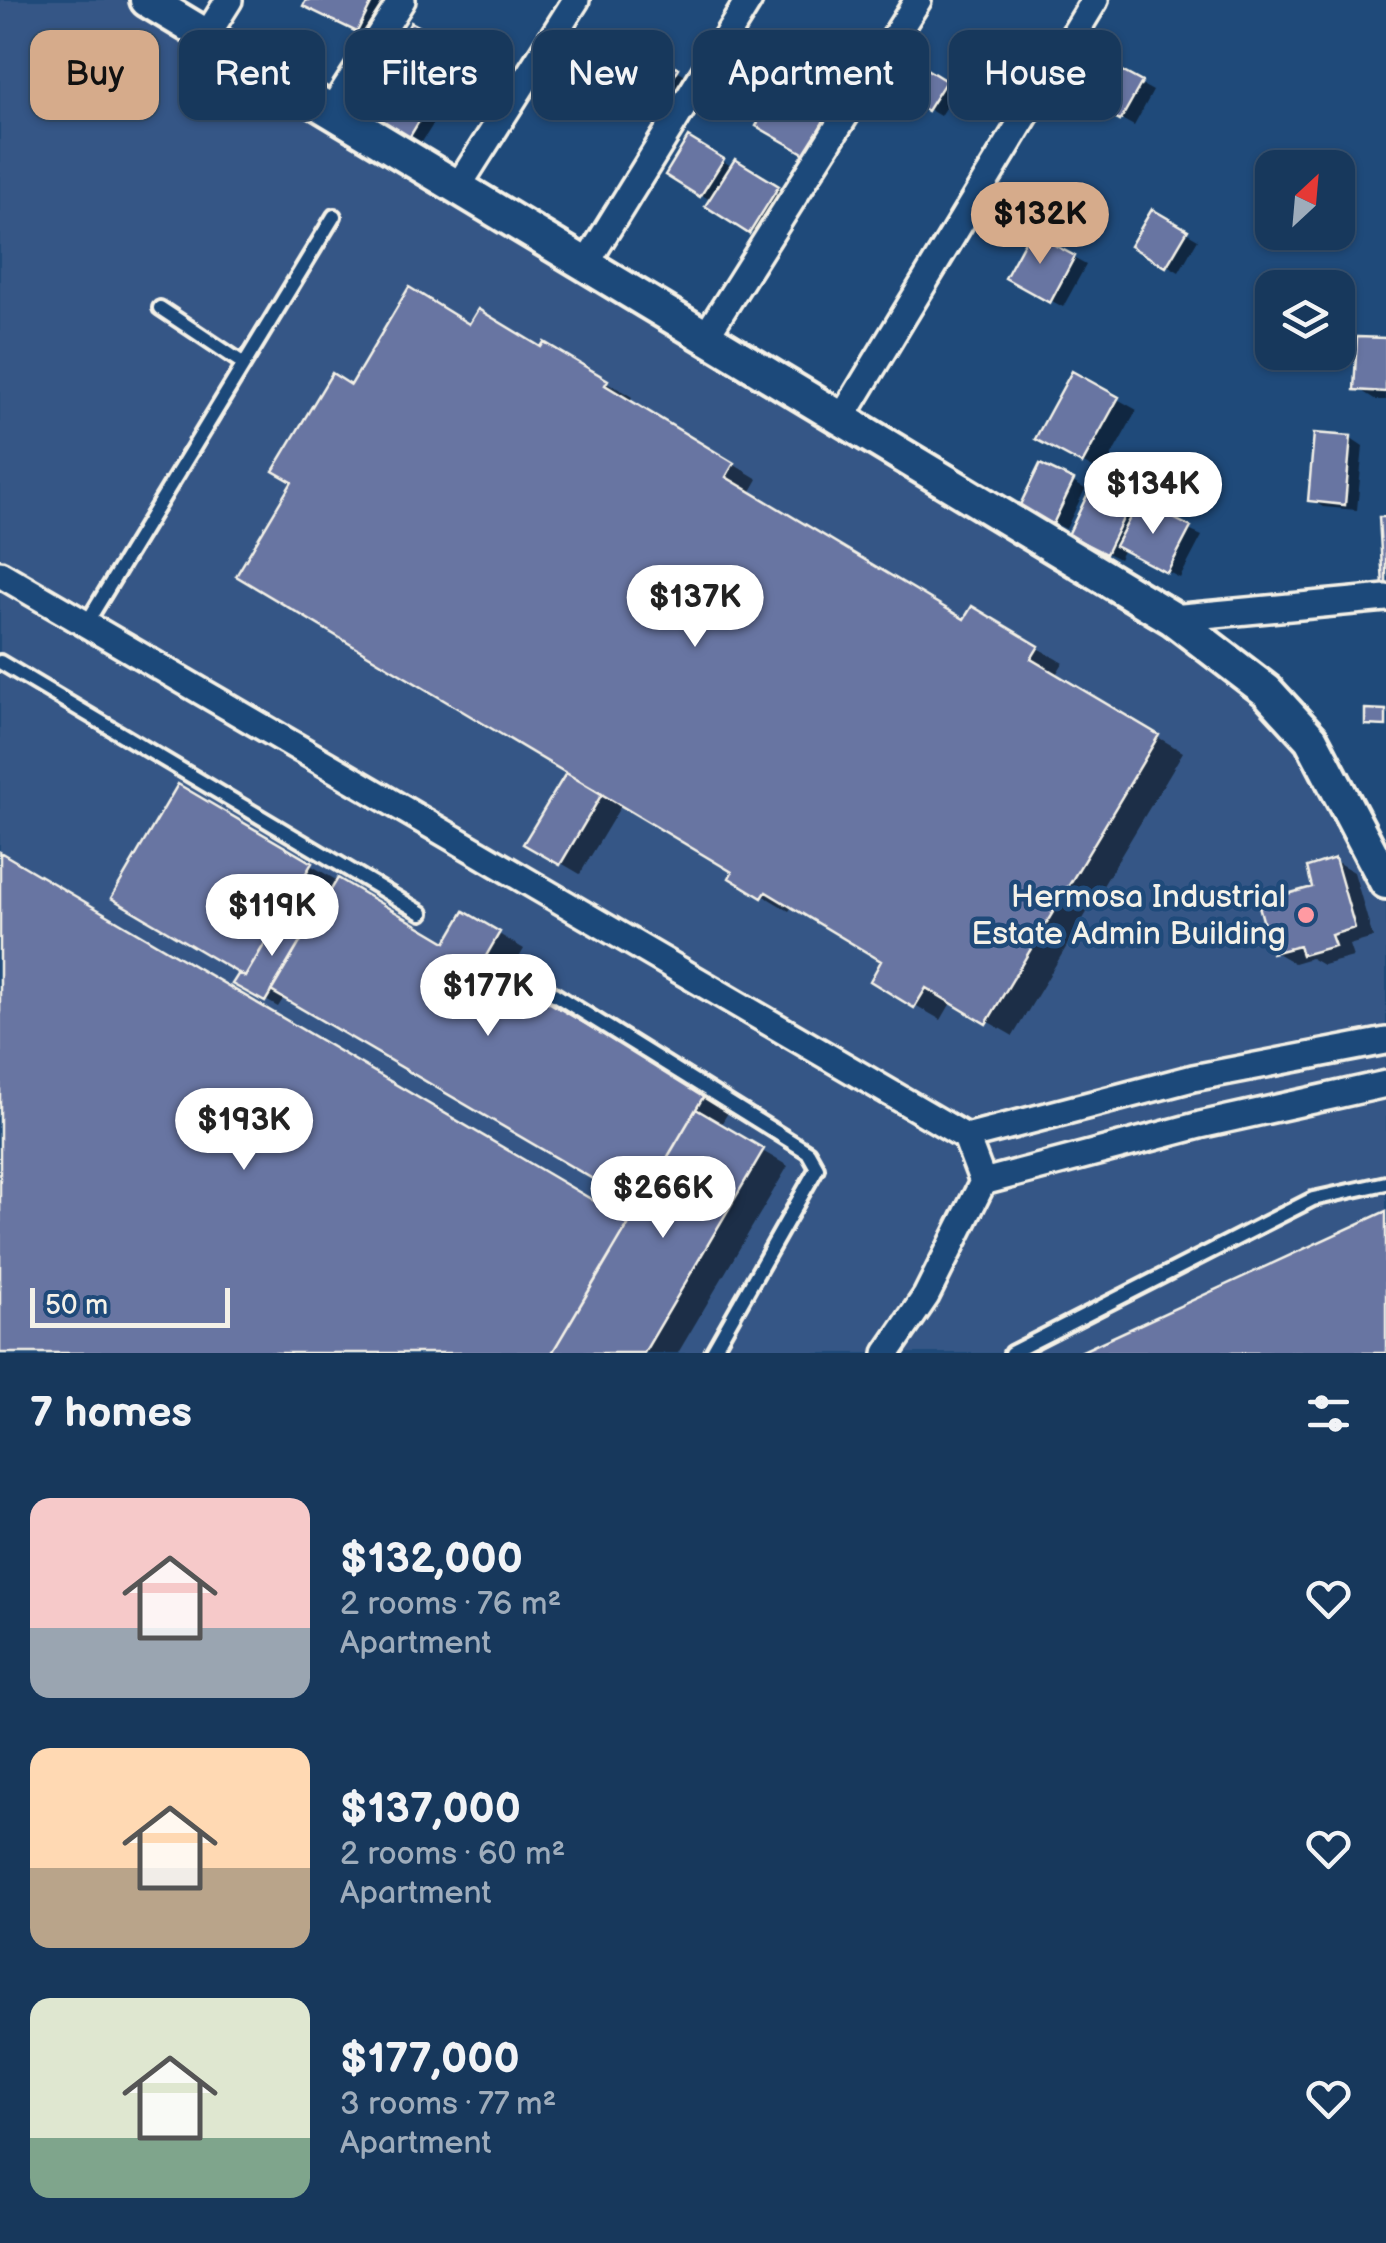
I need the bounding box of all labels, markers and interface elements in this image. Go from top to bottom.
chip: Buy [30,30,159,120]
chip: Rent [179,30,325,120]
chip: Filters [345,30,513,120]
chip: New [533,30,673,120]
chip: Apartment [693,30,929,120]
chip: House [949,30,1121,120]
north arrow [1255,150,1355,250]
map controls [1255,150,1355,370]
pin: $132K [970,182,1110,267]
text: $132K [993,195,1087,234]
button: layers [1255,270,1355,370]
pin: $134K [1083,452,1223,537]
text: $134K [1106,465,1200,504]
pin: $137K [625,565,765,650]
text: $137K [649,578,741,617]
pin: $119K [202,874,342,959]
place label: Hermosa Industrial Estate Admin Building [971,878,1286,954]
text: $119K [228,887,316,926]
marker: Hermosa Industrial Estate Admin Building [1295,904,1317,926]
pin: $177K [418,954,558,1039]
text: $177K [442,967,534,1006]
pin: $193K [174,1088,314,1173]
text: $193K [197,1101,291,1140]
pin: $266K [593,1156,733,1241]
text: $266K [613,1169,713,1208]
scale bar [30,1283,230,1328]
text: 50 m [45,1289,108,1322]
icon: filters [1301,1386,1356,1441]
text: 7 homes [30,1388,192,1439]
text: $132,000 [340,1534,523,1585]
icon: home [110,1538,230,1658]
icon: heart [1301,1571,1356,1626]
text: 2 rooms · 76 m² [340,1585,561,1624]
text: Apartment [340,1624,491,1663]
text: $137,000 [340,1784,521,1835]
icon: home [110,1788,230,1908]
icon: heart [1301,1821,1356,1876]
text: 2 rooms · 60 m² [340,1835,565,1874]
text: Apartment [340,1874,491,1913]
text: $177,000 [340,2034,520,2085]
icon: home [110,2038,230,2158]
icon: heart [1301,2071,1356,2126]
text: 3 rooms · 77 m² [340,2085,556,2124]
text: Apartment [340,2124,491,2163]

